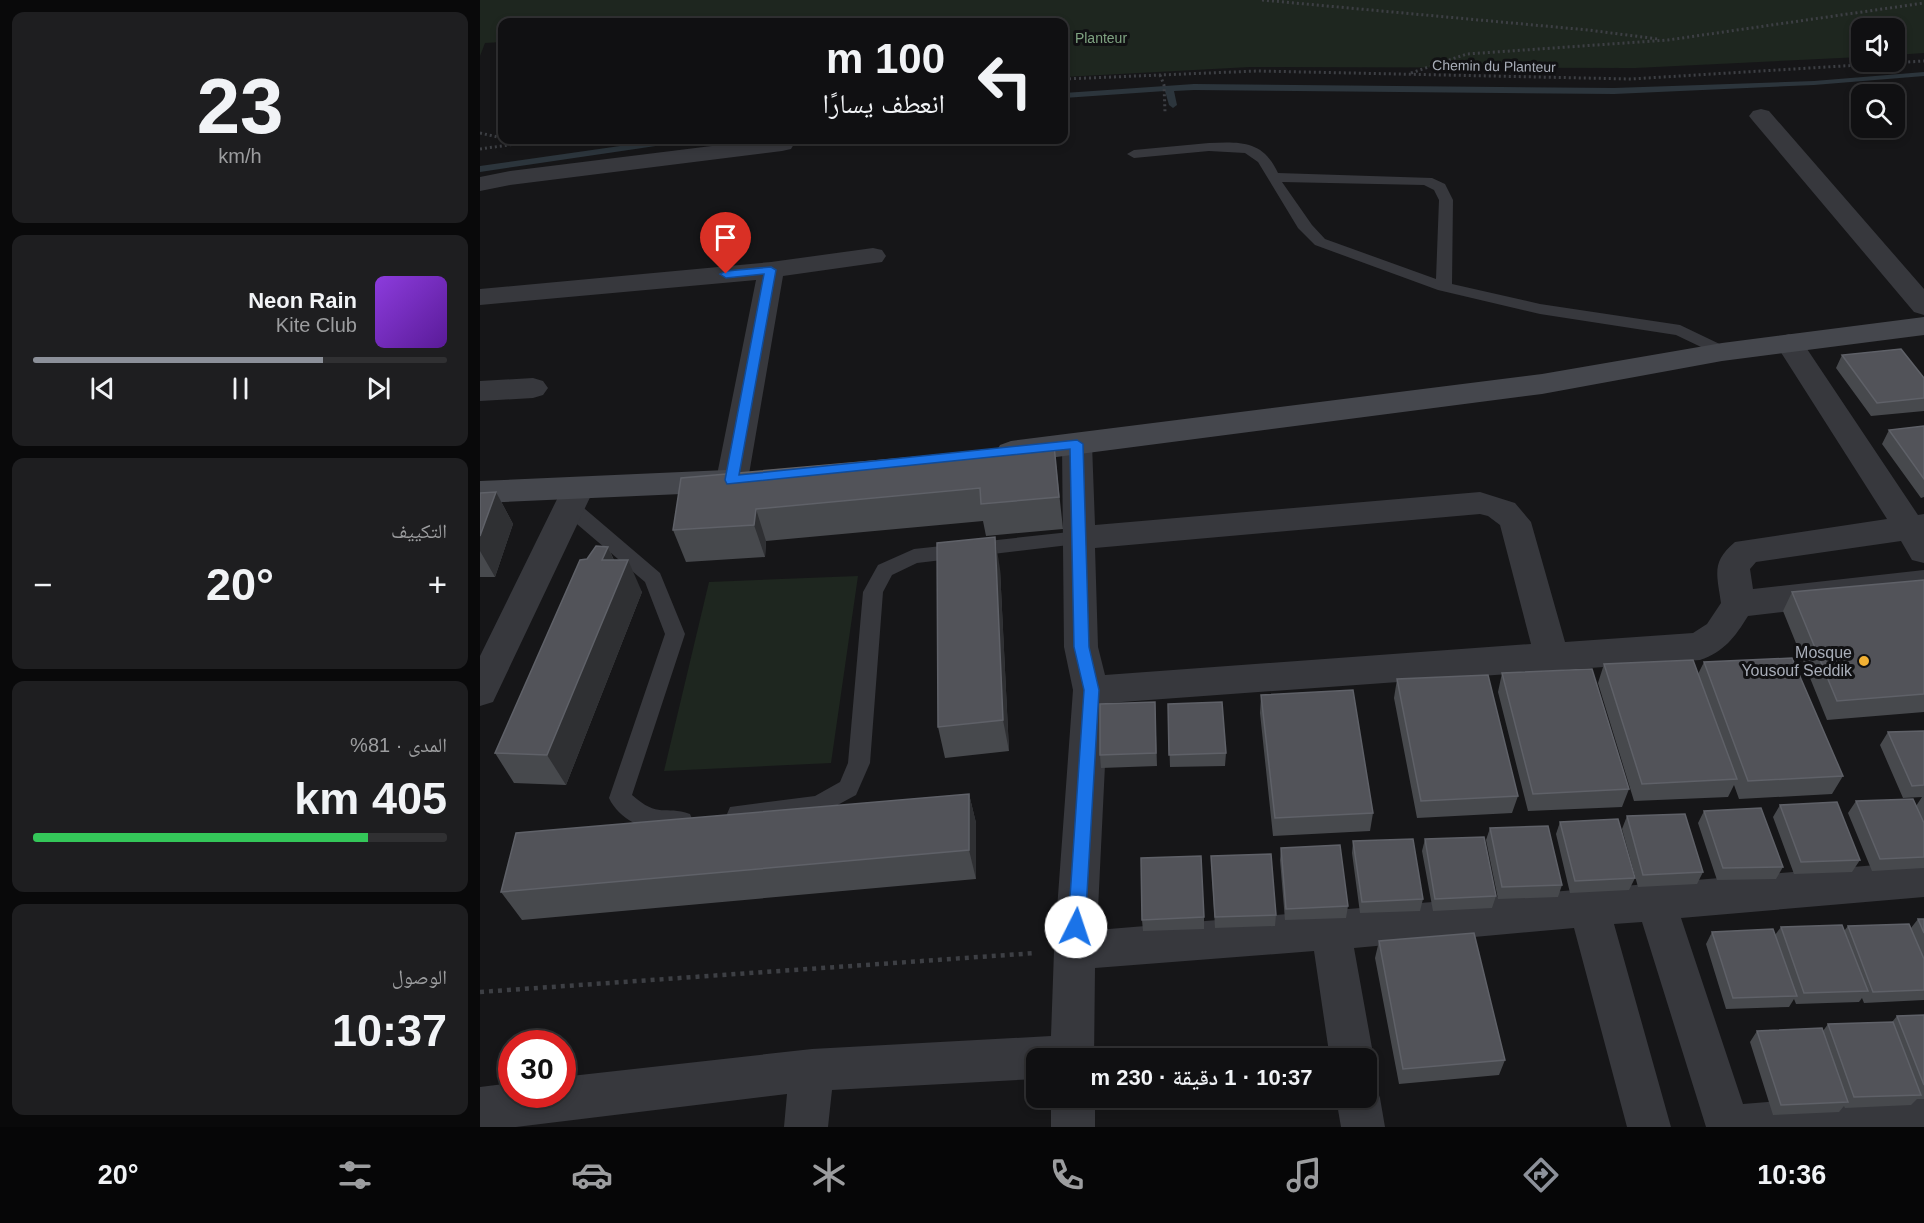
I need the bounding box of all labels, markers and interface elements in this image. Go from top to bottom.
map controls [1851,18,1905,138]
button: sound [1851,18,1905,72]
park label: Planteur [1075,30,1127,46]
text: 100 m [826,35,945,82]
icon: left [966,42,1044,120]
street label: Chemin du Planteur [1432,57,1556,75]
text: 23 [197,62,283,150]
button: search [1851,84,1905,138]
text: انعطف يسارًا [823,89,945,119]
text: km/h [218,145,262,167]
pin [700,212,751,274]
icon: arrive [709,221,742,254]
text: Neon Rain [248,288,357,313]
text: Kite Club [276,314,357,336]
icon: previous [86,372,119,405]
icon: pause [224,372,257,405]
icon: next [362,372,395,405]
text: التكييف [391,520,447,542]
text: 20° [206,559,274,610]
text: − [33,566,52,603]
text: + [428,566,447,603]
place label: Mosque Yousouf Seddik [1741,644,1853,679]
marker: Mosque Yousouf Seddik [1857,654,1871,668]
text: المدى · 81% [350,734,447,756]
text: 405 km [294,773,447,824]
position arrow [1044,895,1108,959]
text: الوصول [392,966,447,988]
text: 10:37 [332,1005,447,1056]
speed limit sign: 30 [498,1030,576,1108]
text: 10:37 · 1 دقيقة · 230 m [1091,1065,1312,1090]
icon: filters [334,1154,376,1196]
icon: car [571,1154,613,1196]
icon: climate [808,1154,850,1196]
icon: phone [1046,1154,1088,1196]
icon: music [1283,1154,1325,1196]
icon: directions [1520,1154,1562,1196]
text: 20° [98,1160,139,1190]
text: 10:36 [1757,1160,1826,1190]

